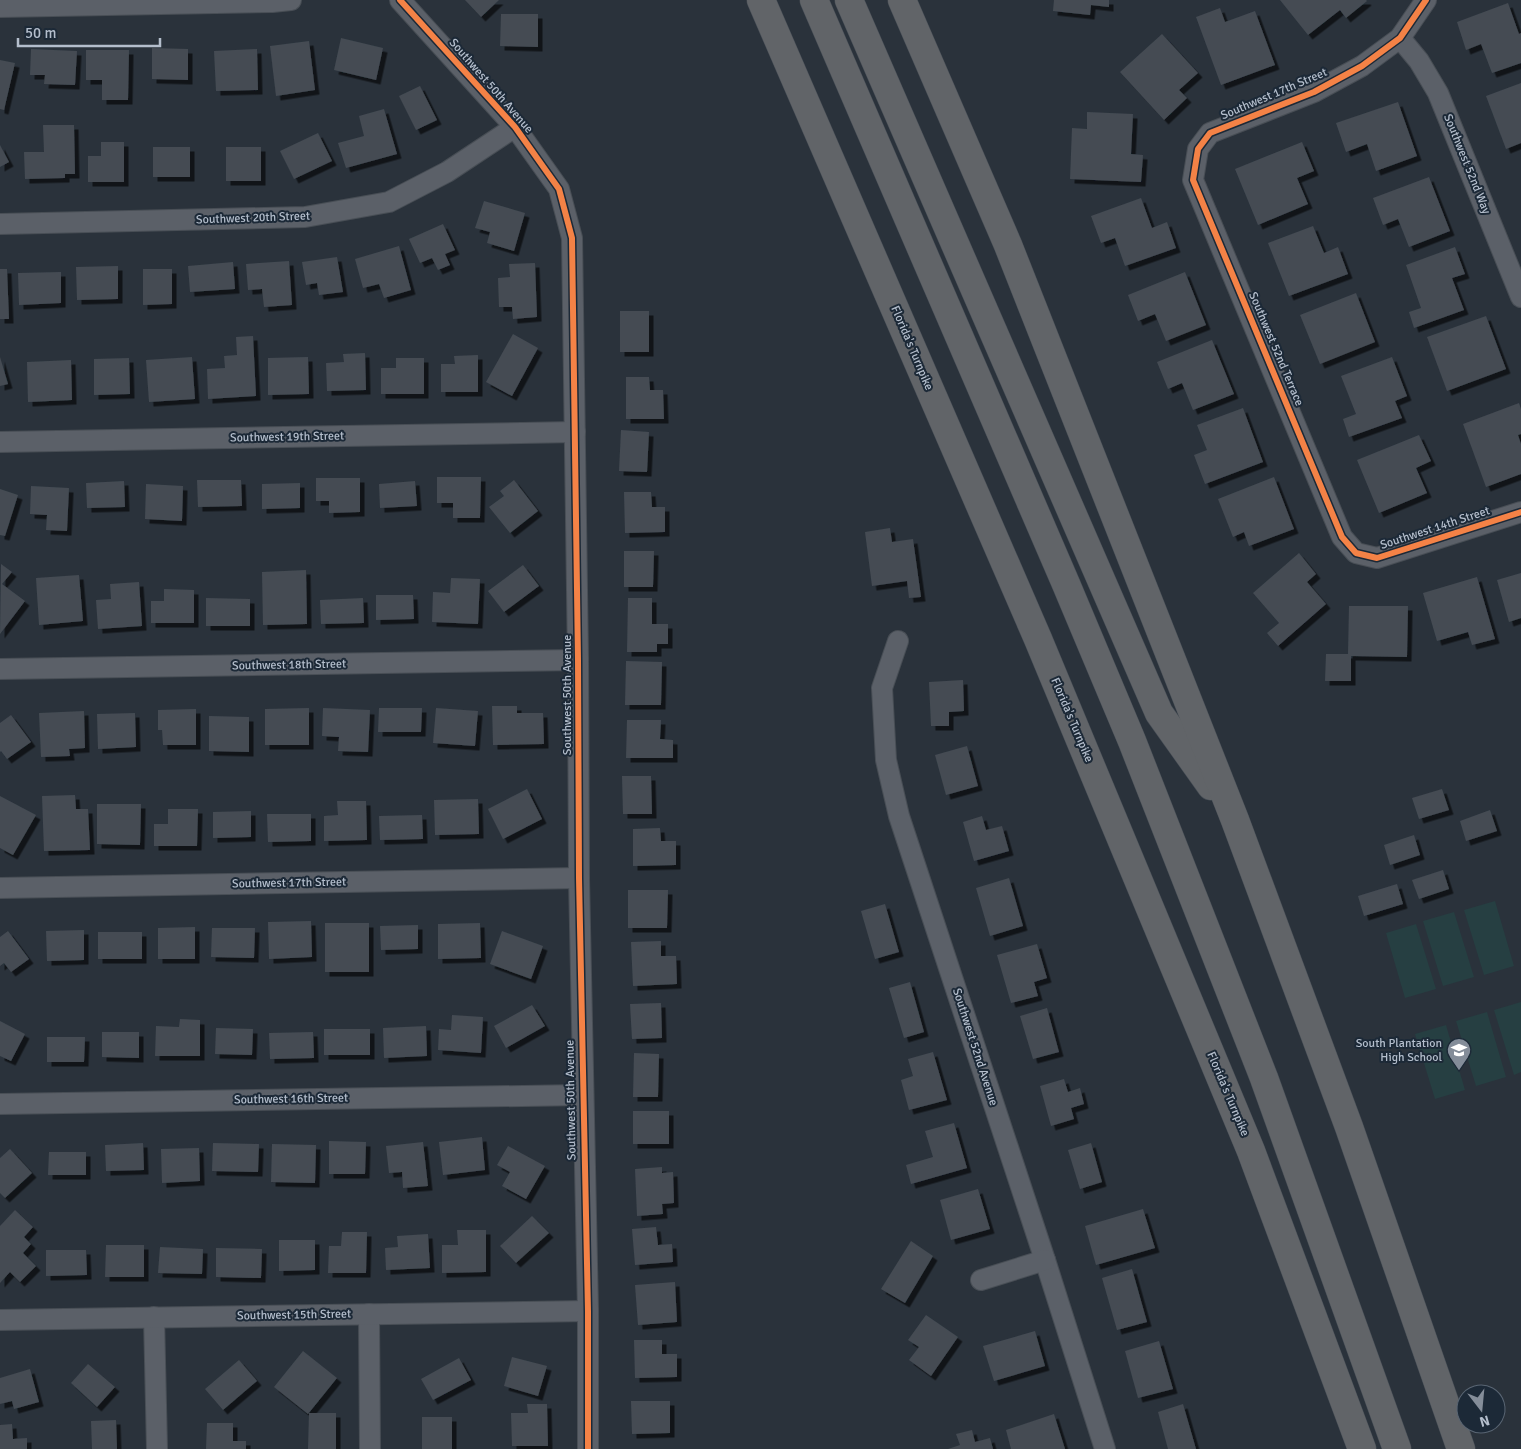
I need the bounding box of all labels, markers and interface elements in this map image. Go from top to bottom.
scale bar [18,15,160,47]
text: 50 m [25,24,56,42]
street label: Southwest 50th Avenue [446,36,536,136]
street label: Southwest 17th Street [1218,65,1330,123]
street label: Southwest 52nd Way [1440,112,1494,217]
street label: Southwest 20th Street [196,209,310,227]
street label: Southwest 52nd Terrace [1245,290,1307,408]
street label: Florida's Turnpike [887,303,937,393]
street label: Southwest 19th Street [230,429,344,445]
street label: Southwest 14th Street [1378,503,1492,553]
street label: Southwest 50th Avenue [560,635,575,755]
street label: Southwest 18th Street [232,657,346,673]
street label: Florida's Turnpike [1047,675,1097,765]
street label: Southwest 17th Street [232,875,346,891]
street label: Southwest 52nd Avenue [949,986,1001,1108]
place label: South Plantation High School [1356,1036,1442,1065]
school or university icon: South Plantation High School [1446,1037,1472,1071]
street label: Southwest 50th Avenue [562,1040,580,1160]
street label: Florida's Turnpike [1203,1049,1253,1139]
street label: Southwest 16th Street [234,1091,348,1107]
street label: Southwest 15th Street [237,1307,351,1323]
north arrow [1456,1384,1506,1434]
text: N [1477,1412,1491,1431]

